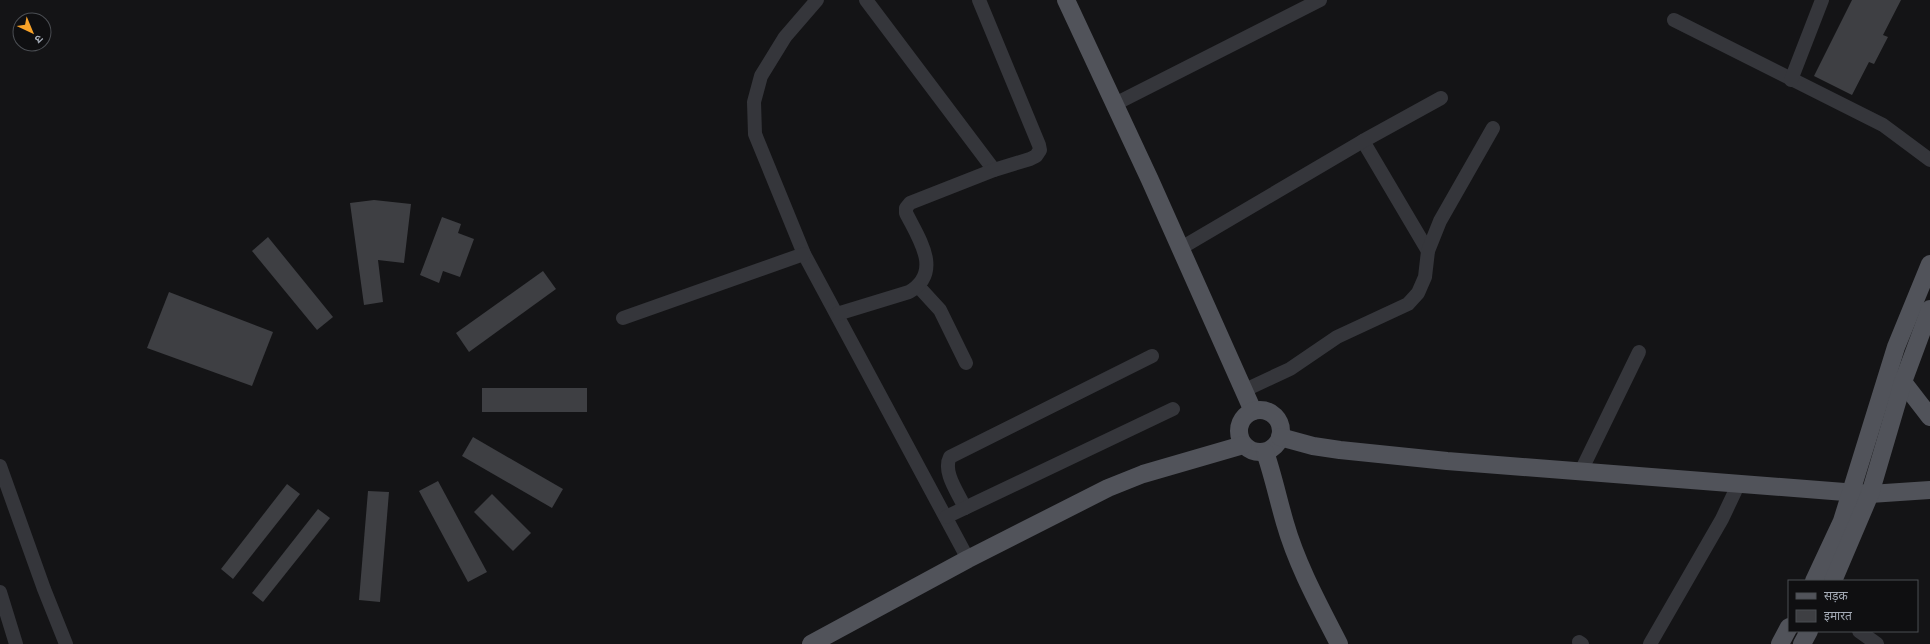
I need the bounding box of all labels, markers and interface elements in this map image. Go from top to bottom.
north arrow [12,12,52,52]
text: उ [31,32,46,47]
legend [1788,580,1918,632]
text: सड़क [1824,588,1849,603]
text: इमारत [1824,608,1853,623]

